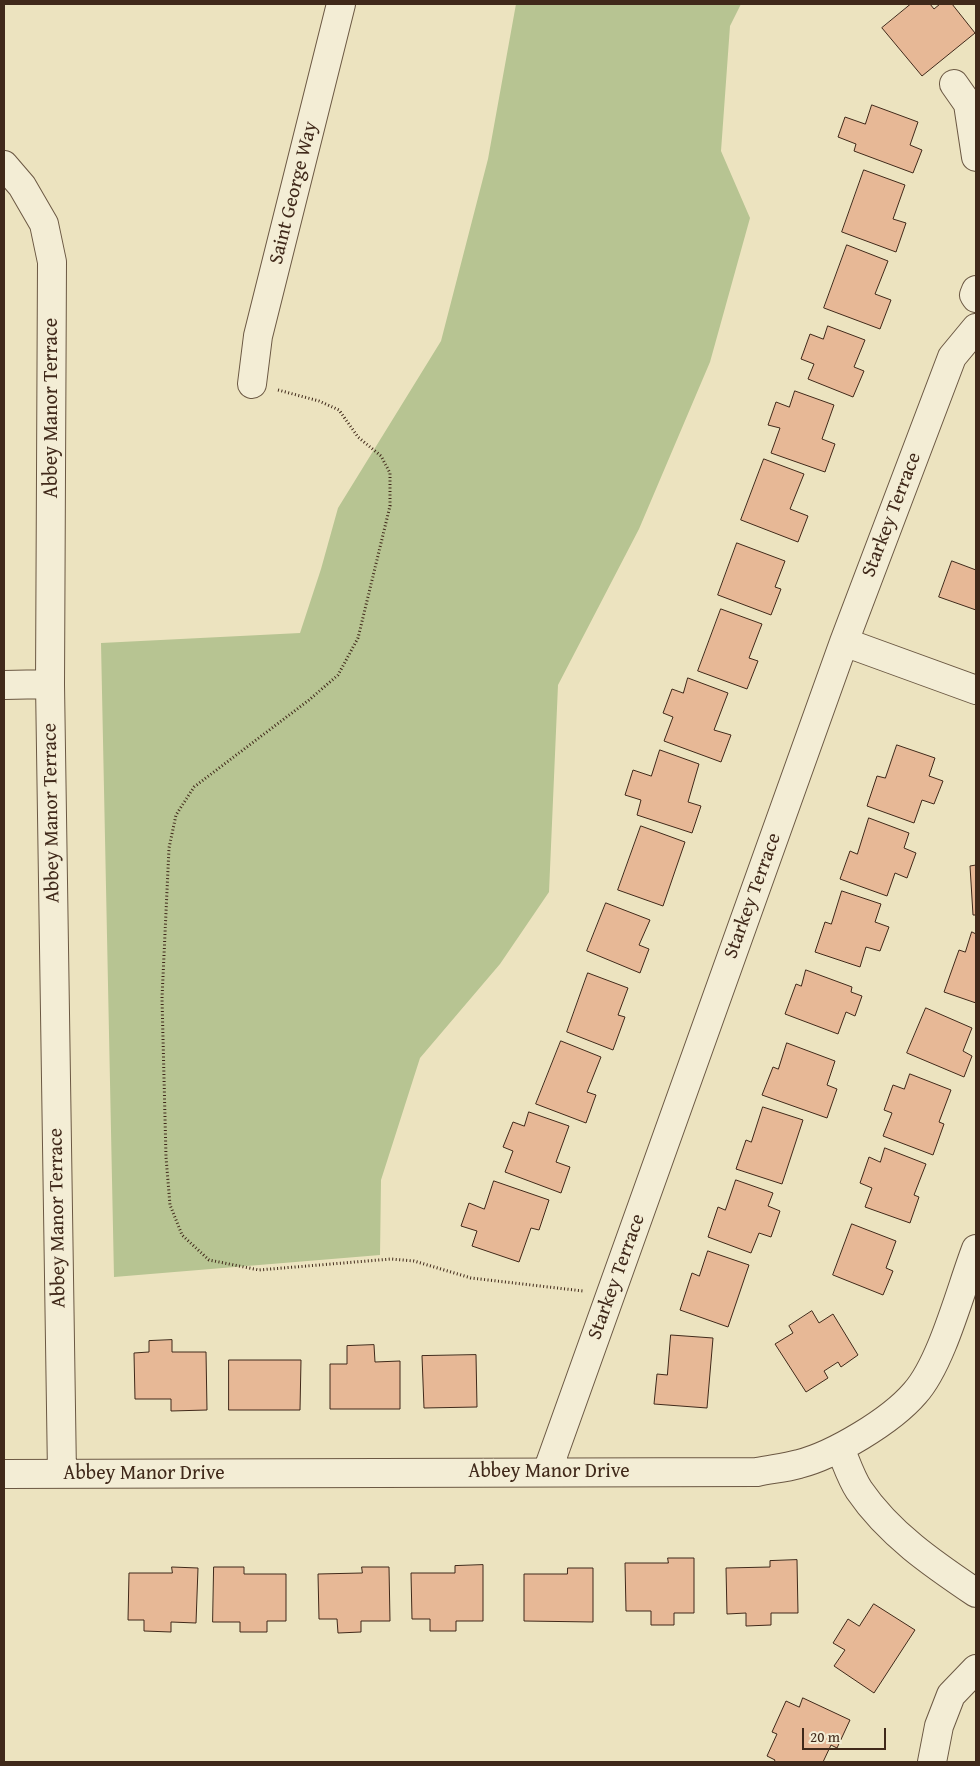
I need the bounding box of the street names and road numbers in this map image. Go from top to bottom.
street label: Saint George Way [265,119,323,267]
street label: Abbey Manor Terrace [40,318,64,498]
street label: Starkey Terrace [857,449,927,581]
street label: Abbey Manor Terrace [38,723,66,903]
street label: Starkey Terrace [719,830,787,962]
street label: Abbey Manor Terrace [44,1128,72,1308]
street label: Starkey Terrace [583,1211,651,1343]
street label: Abbey Manor Drive [468,1460,630,1484]
street label: Abbey Manor Drive [63,1462,225,1486]

